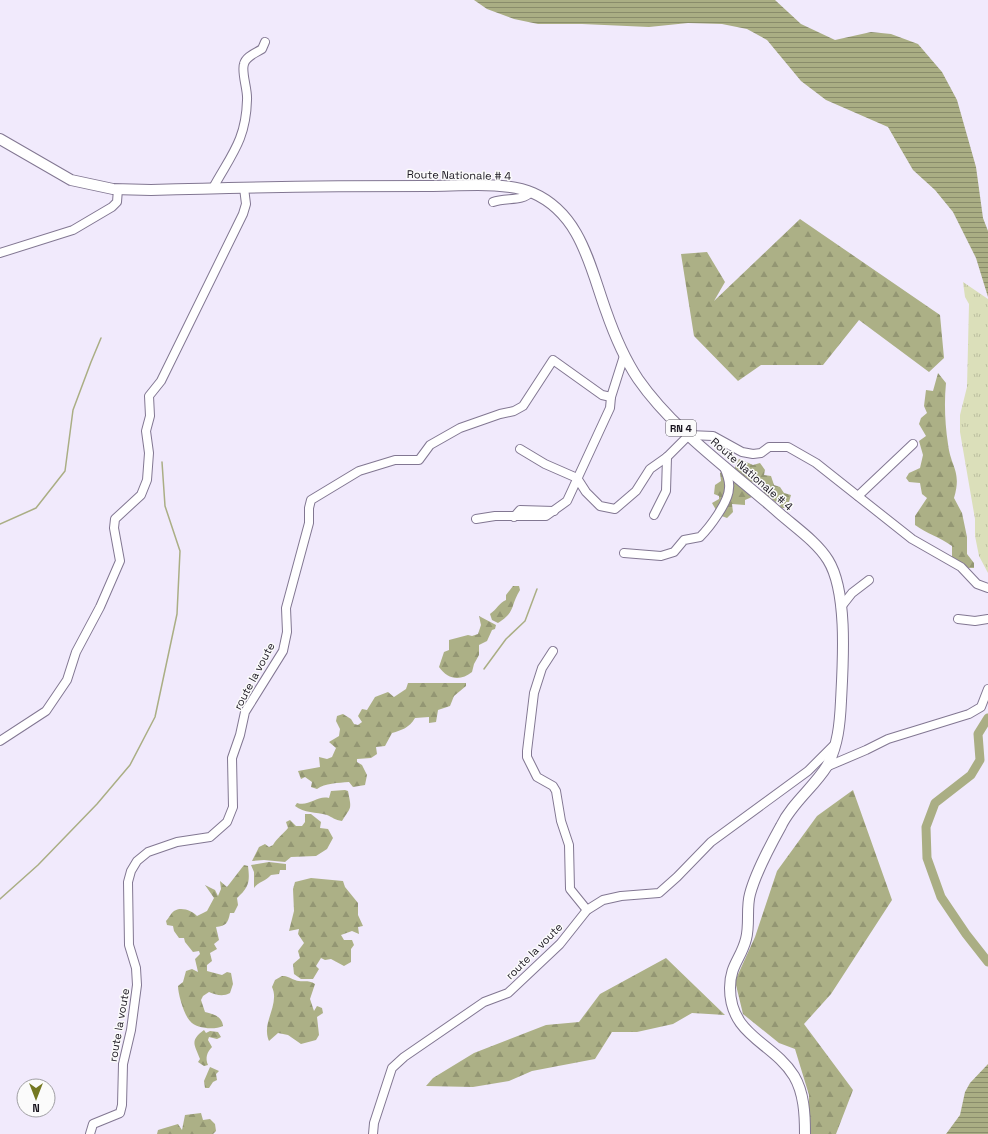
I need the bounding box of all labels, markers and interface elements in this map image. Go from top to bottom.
street label: Route Nationale # 4 [407,167,511,183]
road number: RN 4 [666,420,696,436]
street label: Route Nationale # 4 [708,435,796,514]
street label: route la voute [230,640,278,712]
street label: route la voute [503,920,565,982]
street label: route la voute [106,987,132,1063]
north arrow [16,1078,56,1118]
text: N [32,1101,40,1115]

